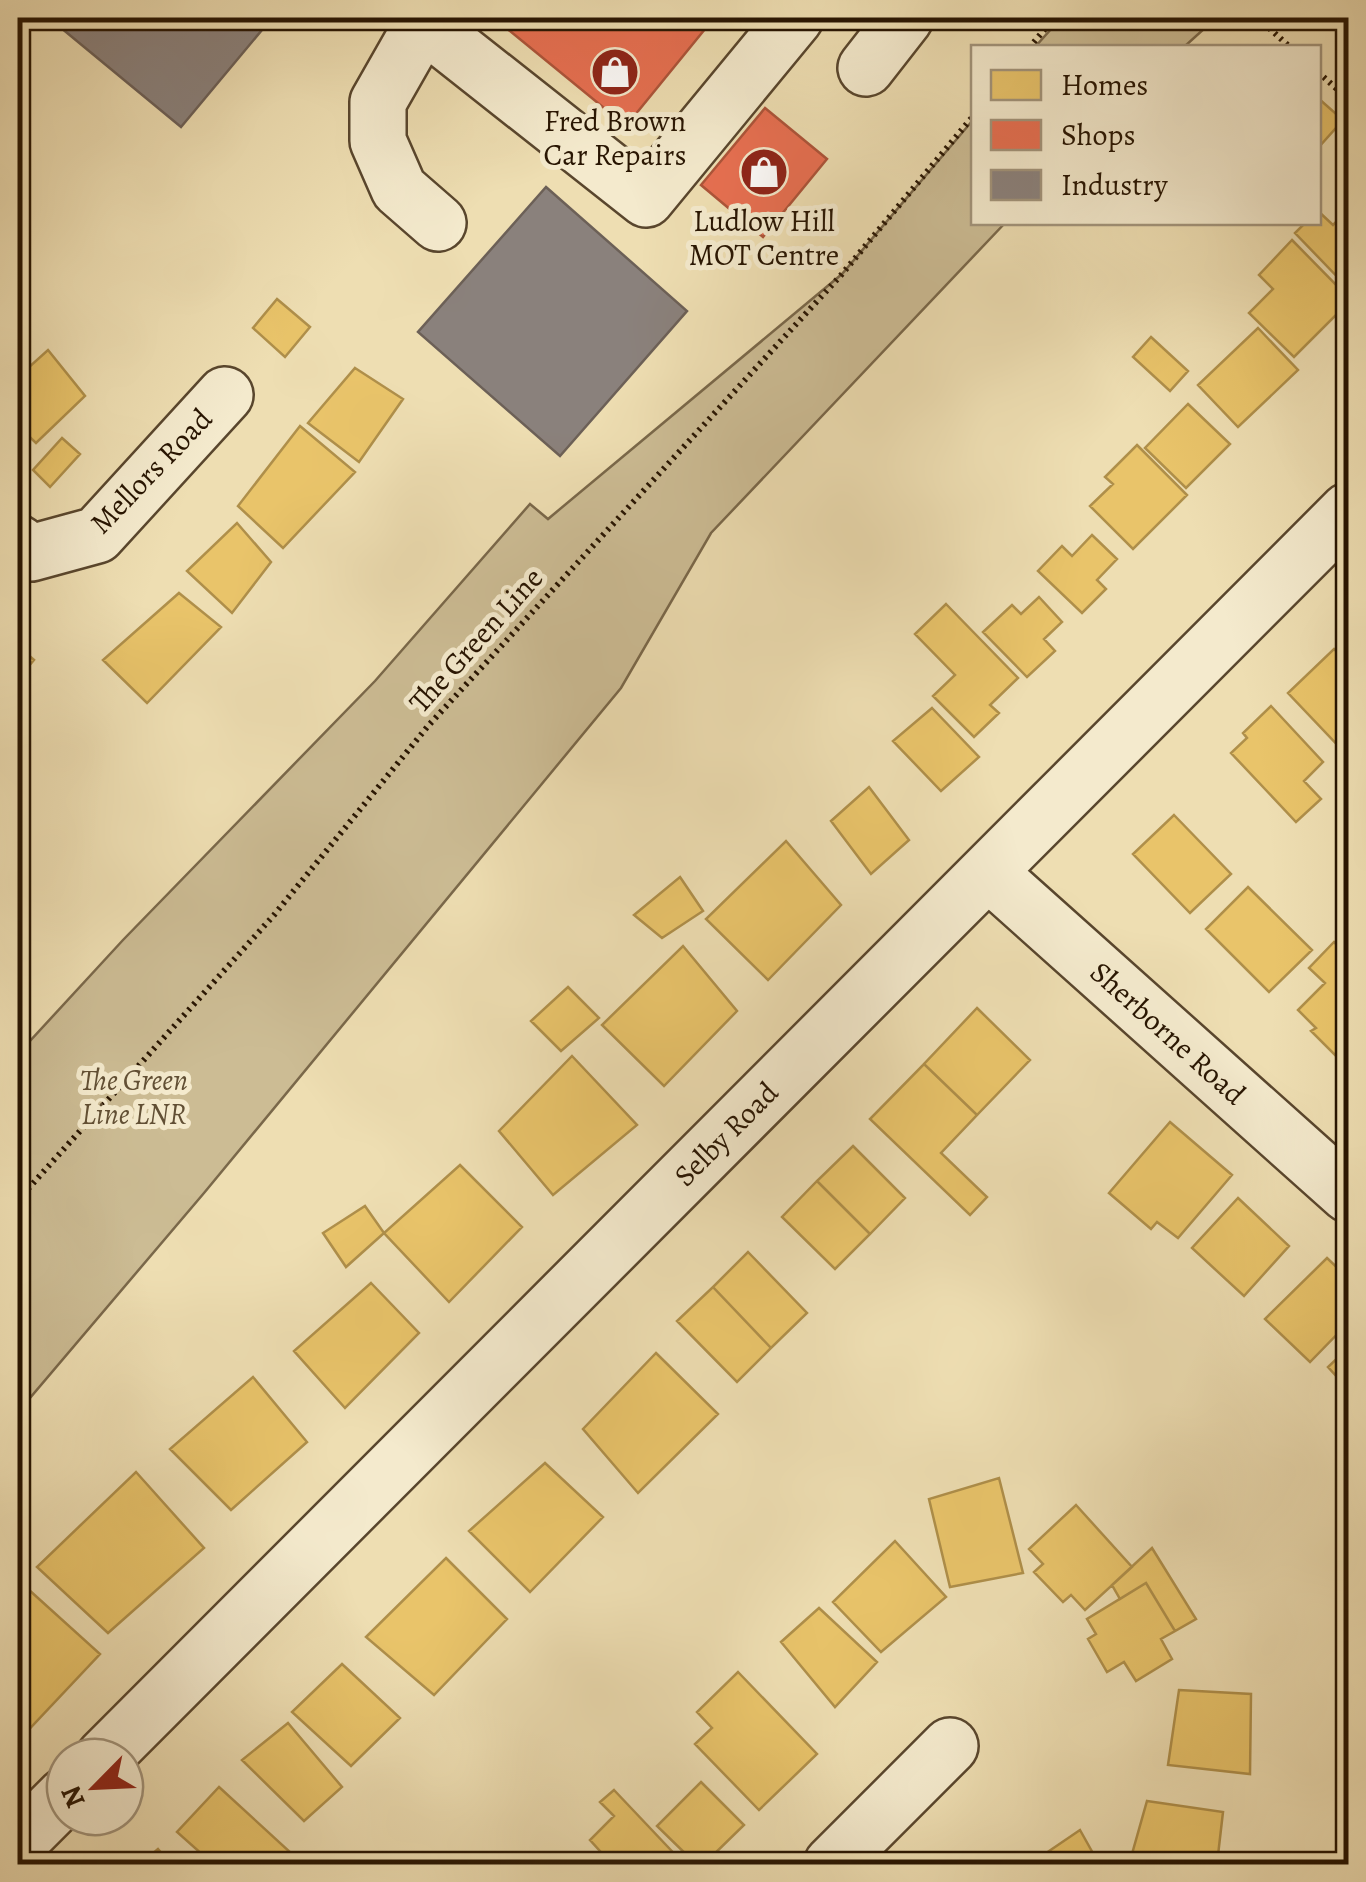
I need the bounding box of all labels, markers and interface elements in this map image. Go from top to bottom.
legend [971,45,1321,225]
shop icon: Fred Brown Car Repairs [589,46,641,98]
text: Homes [1061,65,1148,105]
place label: Fred Brown Car Repairs [544,101,686,175]
text: Shops [1061,115,1135,155]
shop icon: Ludlow Hill MOT Centre [738,146,790,198]
text: Industry [1061,165,1168,205]
place label: Ludlow Hill MOT Centre [689,201,839,275]
street label: Mellors Road [81,399,222,542]
street label: The Green Line [400,559,552,721]
street label: Sherborne Road [1082,952,1255,1114]
park label: The Green Line LNR [80,1060,188,1134]
street label: Selby Road [665,1072,788,1195]
north arrow [45,1737,145,1837]
text: N [52,1780,95,1814]

